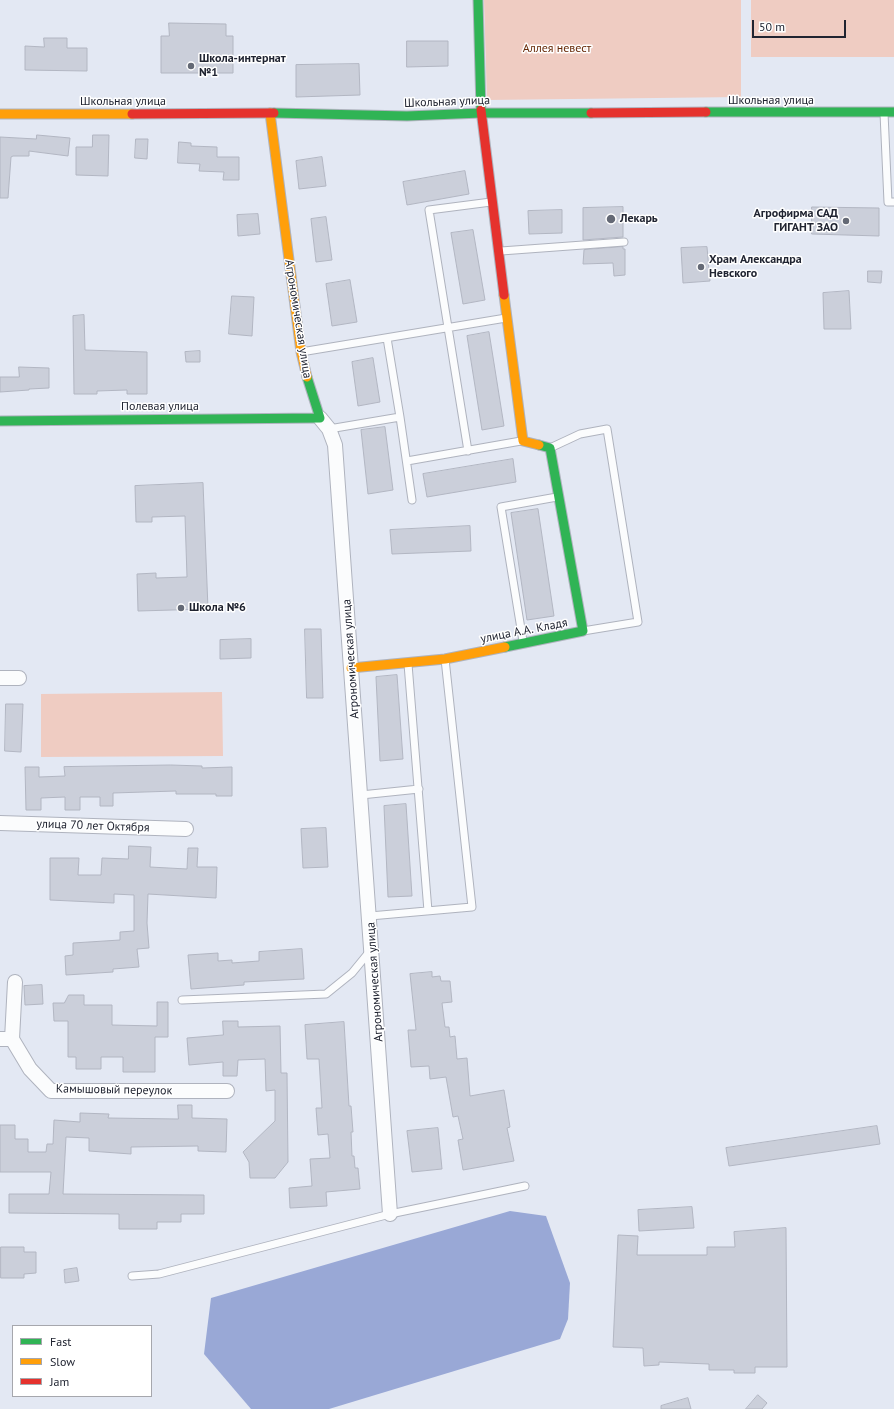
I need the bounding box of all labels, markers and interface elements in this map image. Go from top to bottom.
scale bar [754,12,848,38]
text: 50 m [759,19,785,34]
park label: Аллея невест [523,42,591,56]
place label: Школа-интернат №1 [199,52,286,80]
marker: Школа-интернат №1 [186,61,196,71]
street label: Школьная улица [404,93,490,111]
street label: Школьная улица [728,94,814,108]
street label: Школьная улица [80,95,166,109]
place label: Агрофирма САД ГИГАНТ ЗАО [753,207,838,235]
place label: Лекарь [620,212,658,226]
marker: Лекарь [605,213,617,225]
marker: Агрофирма САД ГИГАНТ ЗАО [841,216,851,226]
place label: Храм Александра Невского [709,253,802,281]
street label: Агрономическая улица [282,259,314,379]
marker: Храм Александра Невского [696,262,706,272]
street label: Полевая улица [121,400,199,414]
street label: Агрономическая улица [340,599,362,719]
place label: Школа №6 [189,601,246,615]
marker: Школа №6 [176,603,186,613]
street label: улица А.А. Кладя [479,616,569,646]
street label: улица 70 лет Октября [36,817,150,835]
street label: Агрономическая улица [364,922,386,1042]
street label: Камышовый переулок [56,1082,172,1098]
legend [12,1325,152,1397]
text: Fast [50,1334,71,1349]
text: Slow [50,1354,75,1369]
text: Jam [50,1374,69,1389]

